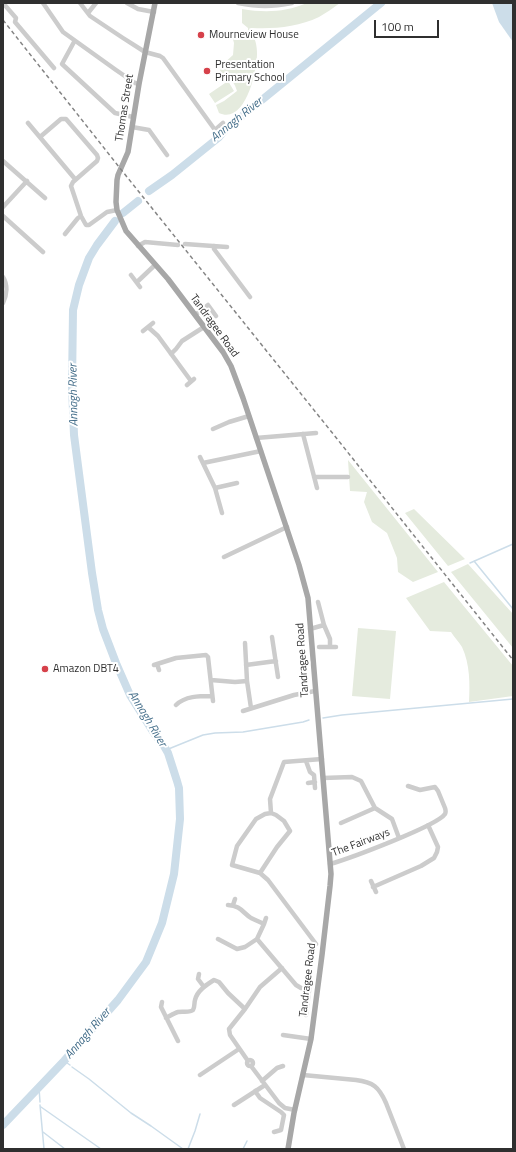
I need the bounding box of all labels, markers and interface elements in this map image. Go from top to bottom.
scale bar [376,12,441,38]
text: 100 m [381,17,414,36]
place label: Mourneview House [209,28,299,42]
marker: Mourneview House [196,30,206,40]
place label: Presentation Primary School [215,58,285,84]
marker: Presentation Primary School [202,66,212,76]
street label: Thomas Street [113,73,137,143]
water label: Annagh River [208,95,266,145]
street label: Tandragee Road [187,292,241,360]
water label: Annagh River [66,364,82,426]
street label: Tandragee Road [294,622,312,698]
place label: Amazon DBT4 [53,662,119,676]
marker: Amazon DBT4 [40,664,50,674]
water label: Annagh River [125,688,169,750]
street label: The Fairways [330,826,392,860]
street label: Tandragee Road [297,942,319,1018]
water label: Annagh River [62,1006,114,1062]

